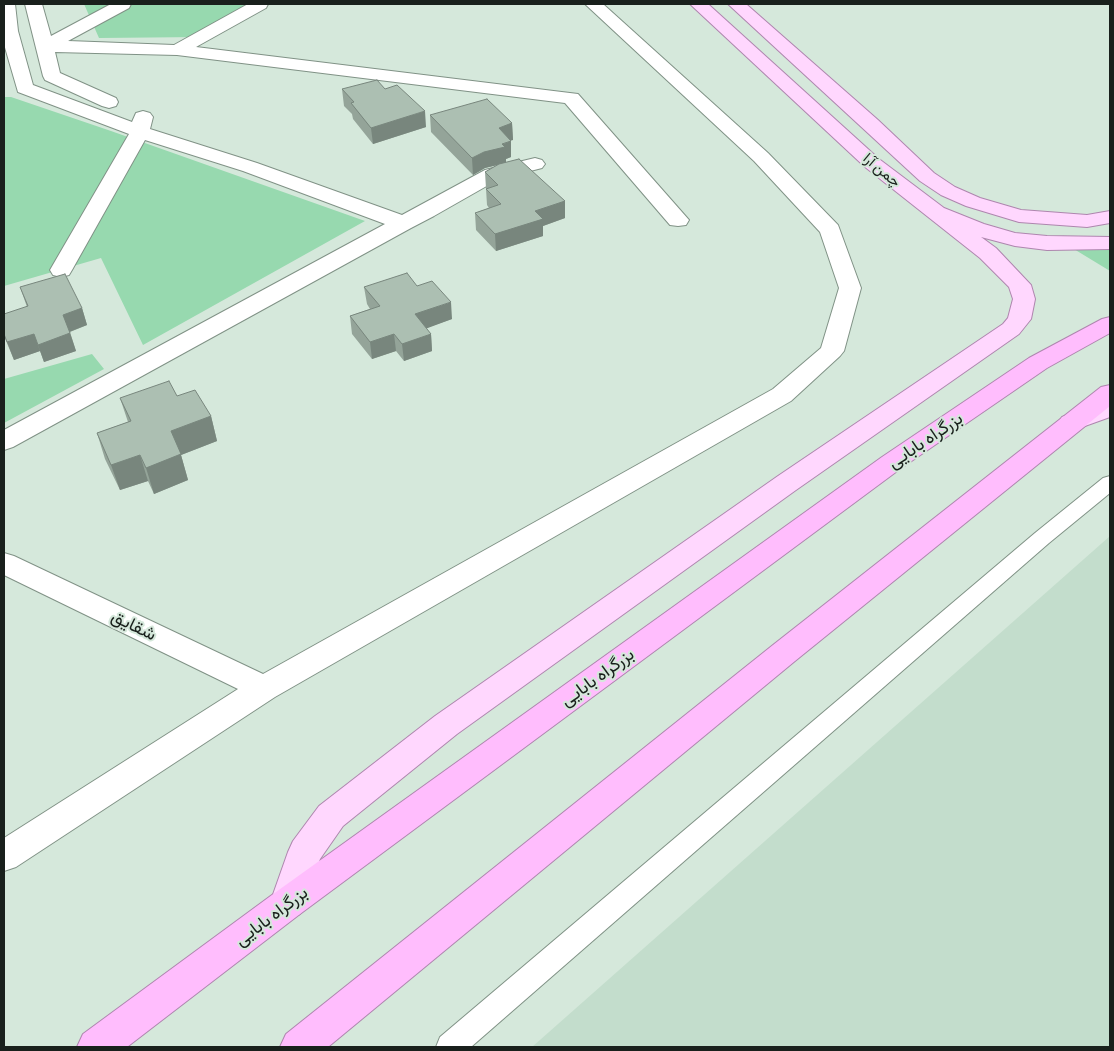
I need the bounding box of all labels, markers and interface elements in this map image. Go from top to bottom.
street label: چمن آرا [860,149,904,191]
street label: بزرگراه بابایی [883,407,967,473]
street label: شقایق [108,605,160,645]
street label: بزرگراه بابایی [556,643,638,711]
street label: بزرگراه بابایی [230,882,312,950]

